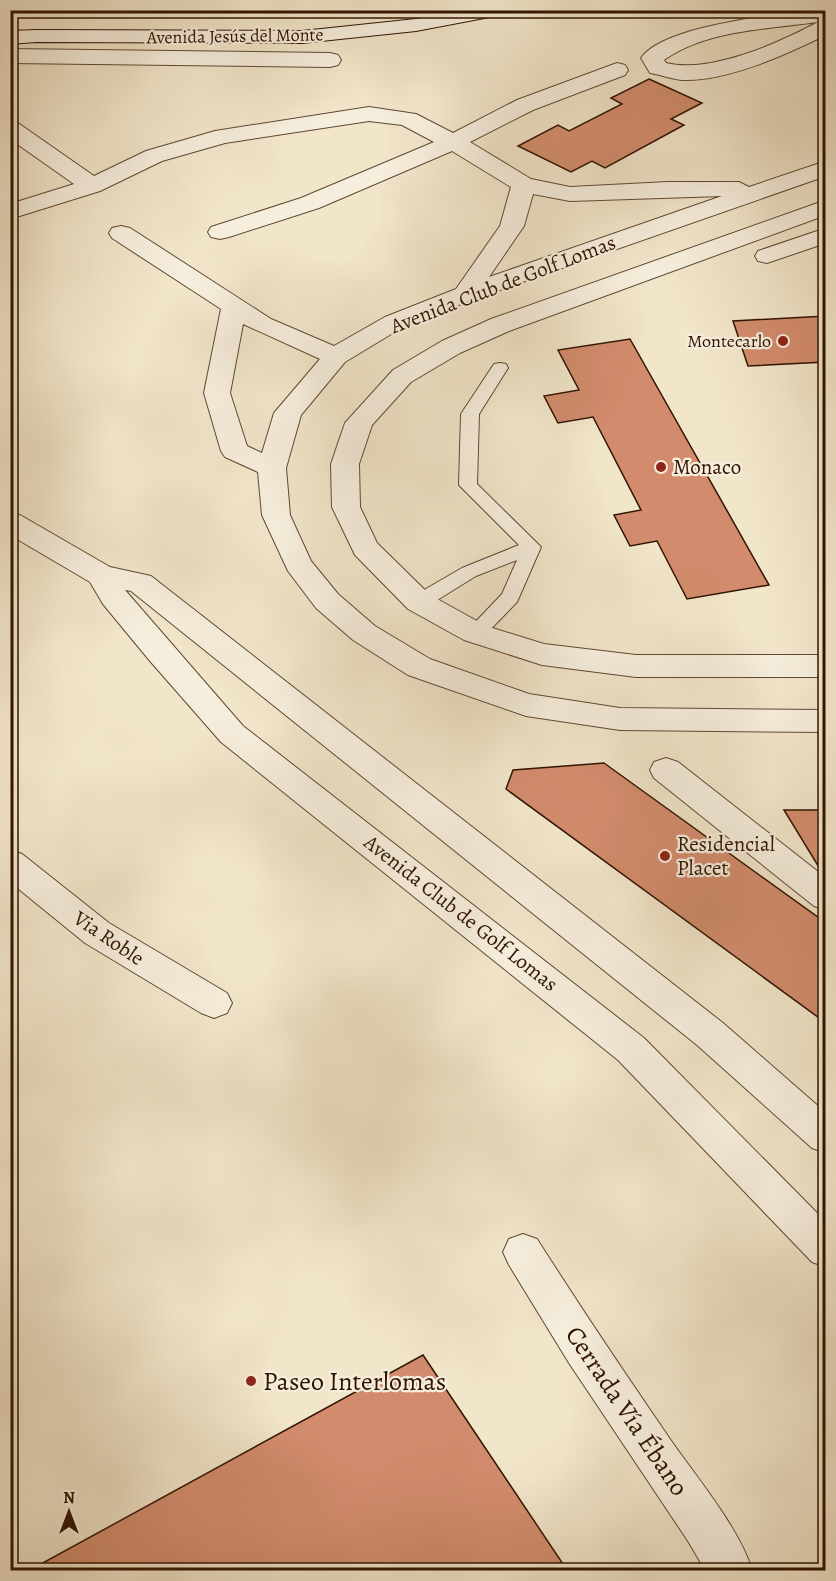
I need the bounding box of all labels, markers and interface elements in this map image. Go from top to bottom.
street label: Avenida Jesús del Monte [145,22,324,50]
street label: Avenida Club de Golf Lomas [385,228,620,340]
place label: Montecarlo [687,329,771,353]
marker: Montecarlo [776,334,790,348]
place label: Monaco [673,453,741,481]
marker: Monaco [654,460,668,474]
street label: Avenida Club de Golf Lomas [357,828,564,998]
place label: Residencial Placet [677,830,775,882]
marker: Residencial Placet [658,849,672,863]
street label: Via Roble [67,904,150,972]
street label: Cerrada Vía Ébano [557,1319,697,1503]
place label: Paseo Interlomas [263,1364,446,1399]
marker: Paseo Interlomas [244,1374,258,1388]
north arrow [39,1482,99,1542]
text: N [63,1487,75,1509]

